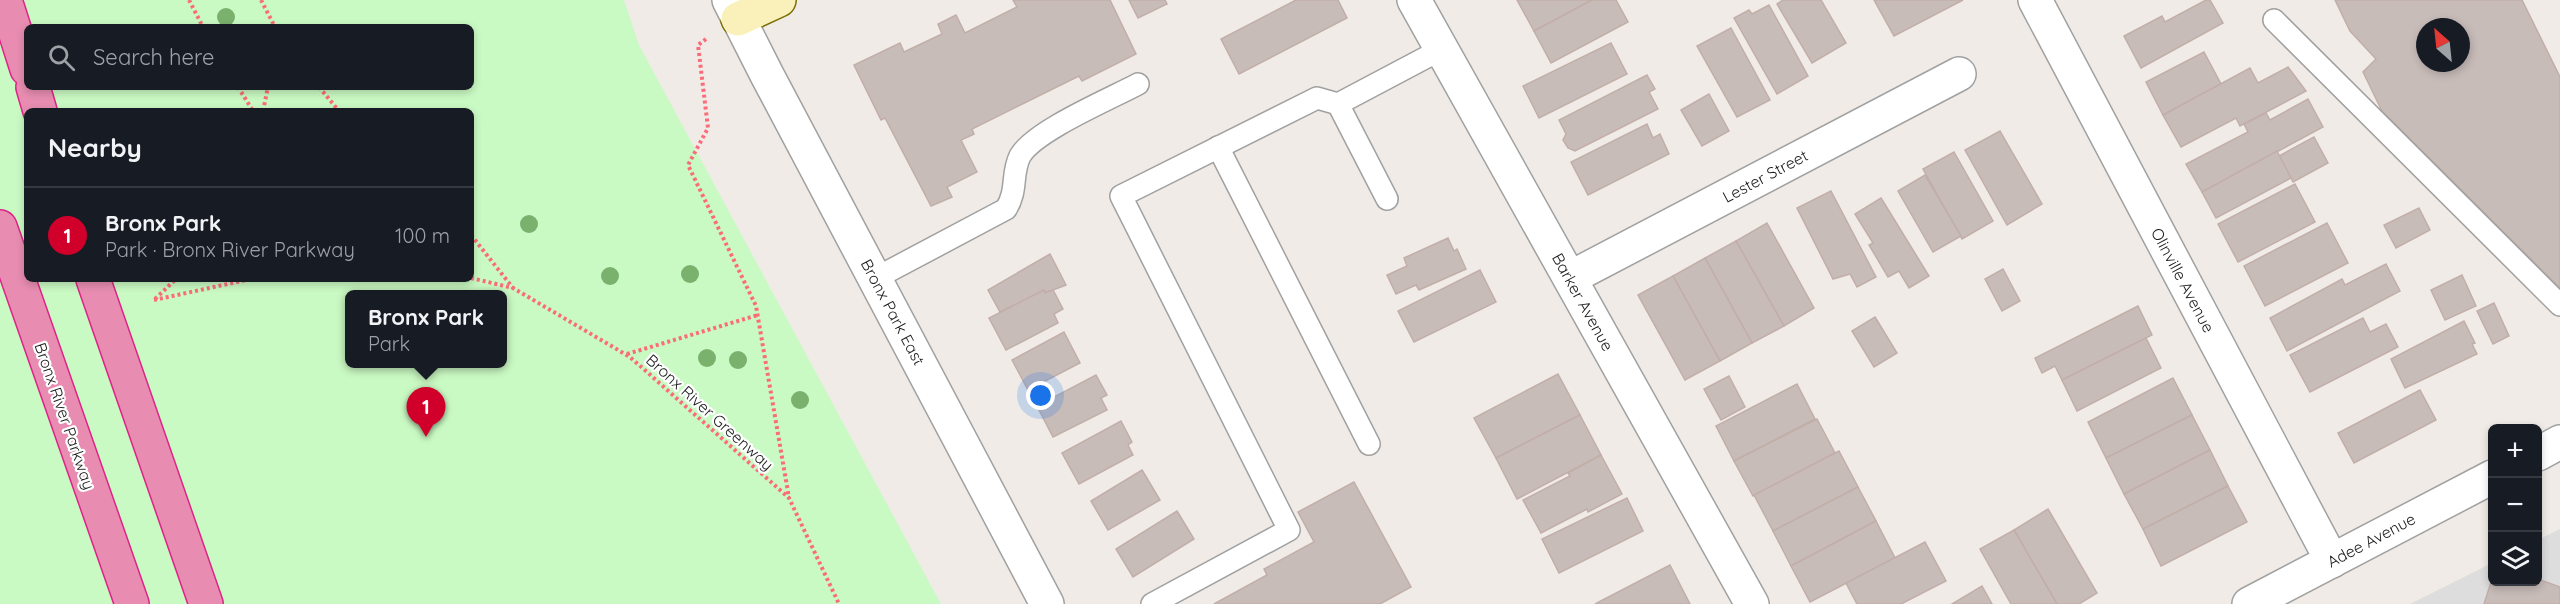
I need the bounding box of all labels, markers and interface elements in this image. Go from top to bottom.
north arrow [2416,18,2470,72]
search box [24,24,474,90]
icon: search [45,41,78,74]
text: Search here [93,43,214,71]
text: Nearby [48,131,142,164]
street label: Lester Street [1719,145,1811,207]
text: Bronx Park [105,209,221,237]
text: 1 [64,223,71,248]
text: 100 m [395,223,450,248]
street label: Olinville Avenue [2147,224,2219,336]
text: Park · Bronx River Parkway [105,237,355,262]
street label: Barker Avenue [1548,250,1618,354]
street label: Bronx Park East [857,256,929,368]
popup [345,290,507,368]
text: Bronx Park [368,303,484,331]
text: Park [368,331,410,356]
street label: Bronx River Parkway [30,340,100,492]
street label: Bronx River Greenway [642,350,778,474]
your location [1026,381,1055,410]
pin: 1 [406,388,446,437]
map controls [2488,424,2542,586]
button: + [2488,424,2542,478]
button: − [2488,478,2542,532]
street label: Adee Avenue [2323,508,2419,572]
button: layers [2488,532,2542,586]

